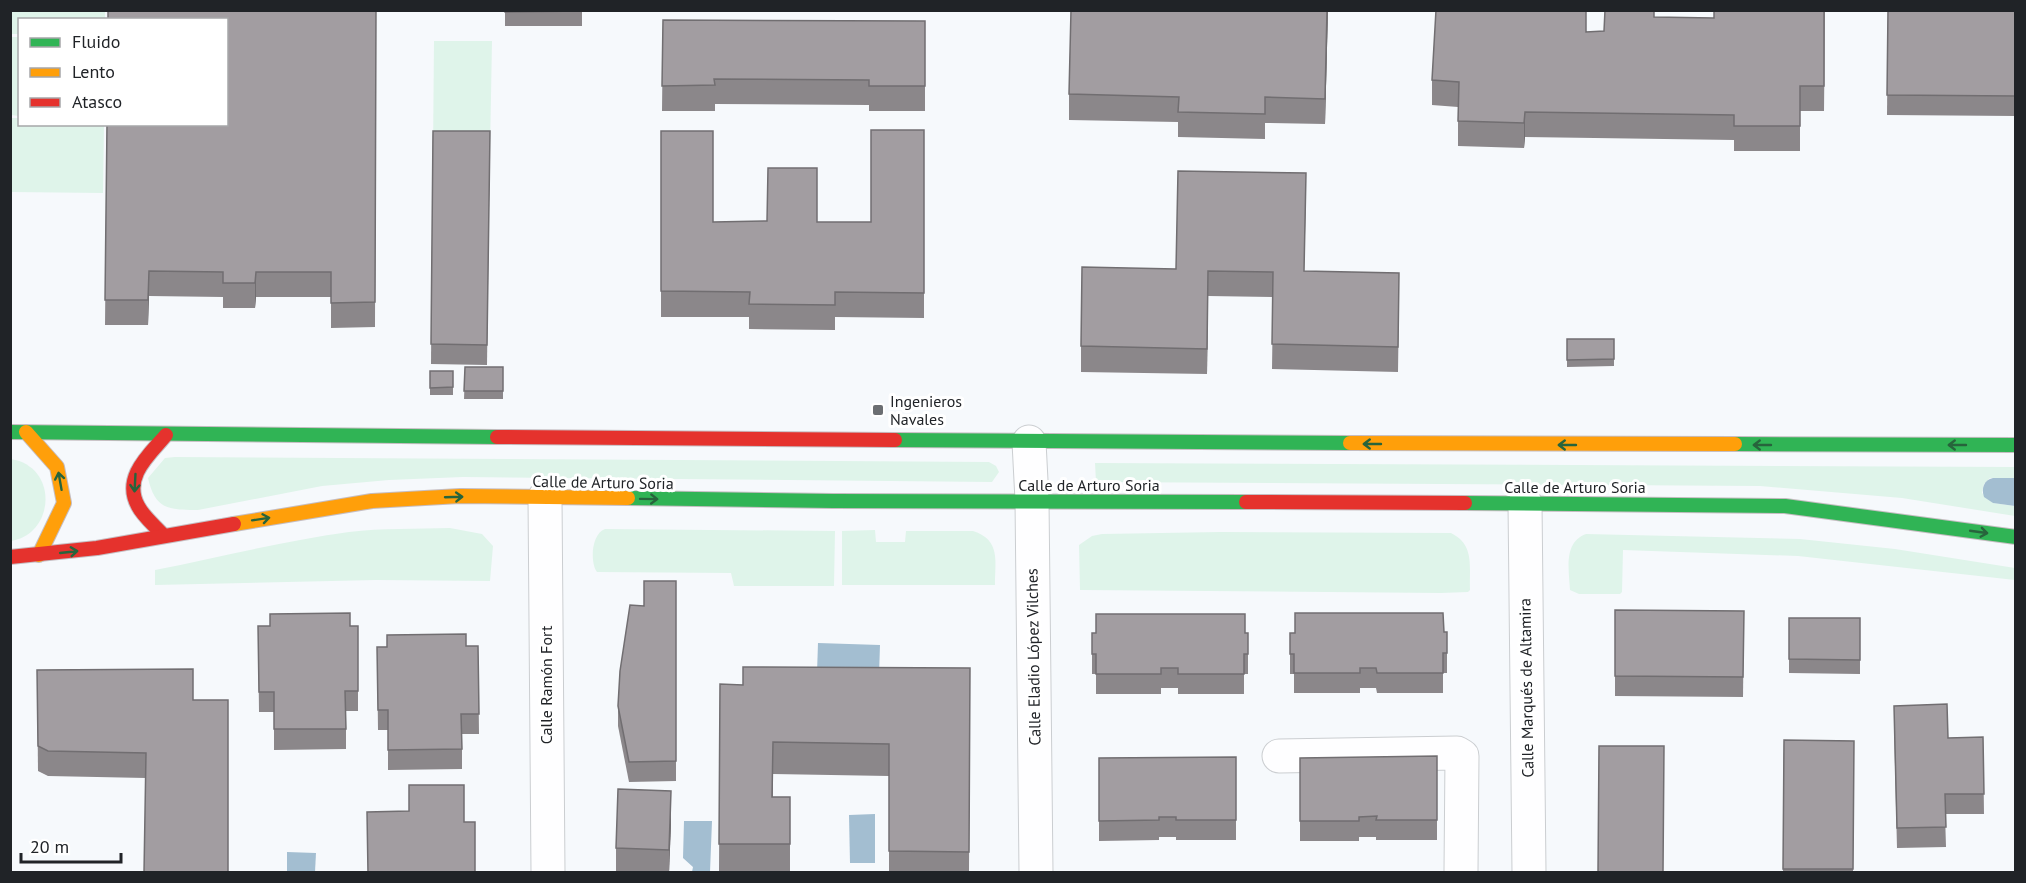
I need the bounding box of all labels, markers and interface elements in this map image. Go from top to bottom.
legend [18,18,228,126]
text: Fluido [72,30,120,53]
text: Lento [72,60,115,83]
text: Atasco [72,90,122,113]
place label: Ingenieros Navales [890,391,962,429]
marker: Ingenieros Navales [871,403,885,417]
one-way arrow [1363,438,1383,450]
one-way arrow [1558,439,1578,451]
one-way arrow [1753,439,1773,451]
one-way arrow [1948,439,1968,451]
street label: Calle de Arturo Soria [532,471,674,493]
one-way arrow [54,472,65,492]
one-way arrow [130,472,141,492]
street label: Calle de Arturo Soria [1018,475,1160,495]
street label: Calle de Arturo Soria [1504,477,1646,497]
one-way arrow [444,491,464,502]
one-way arrow [639,493,659,505]
one-way arrow [251,514,270,525]
one-way arrow [1969,527,1989,538]
one-way arrow [58,546,78,557]
street label: Calle Eladio López Vilches [1021,568,1045,746]
street label: Calle Marqués de Altamira [1514,598,1538,778]
street label: Calle Ramón Fort [536,625,556,744]
scale bar [21,826,122,864]
text: 20 m [30,835,69,858]

